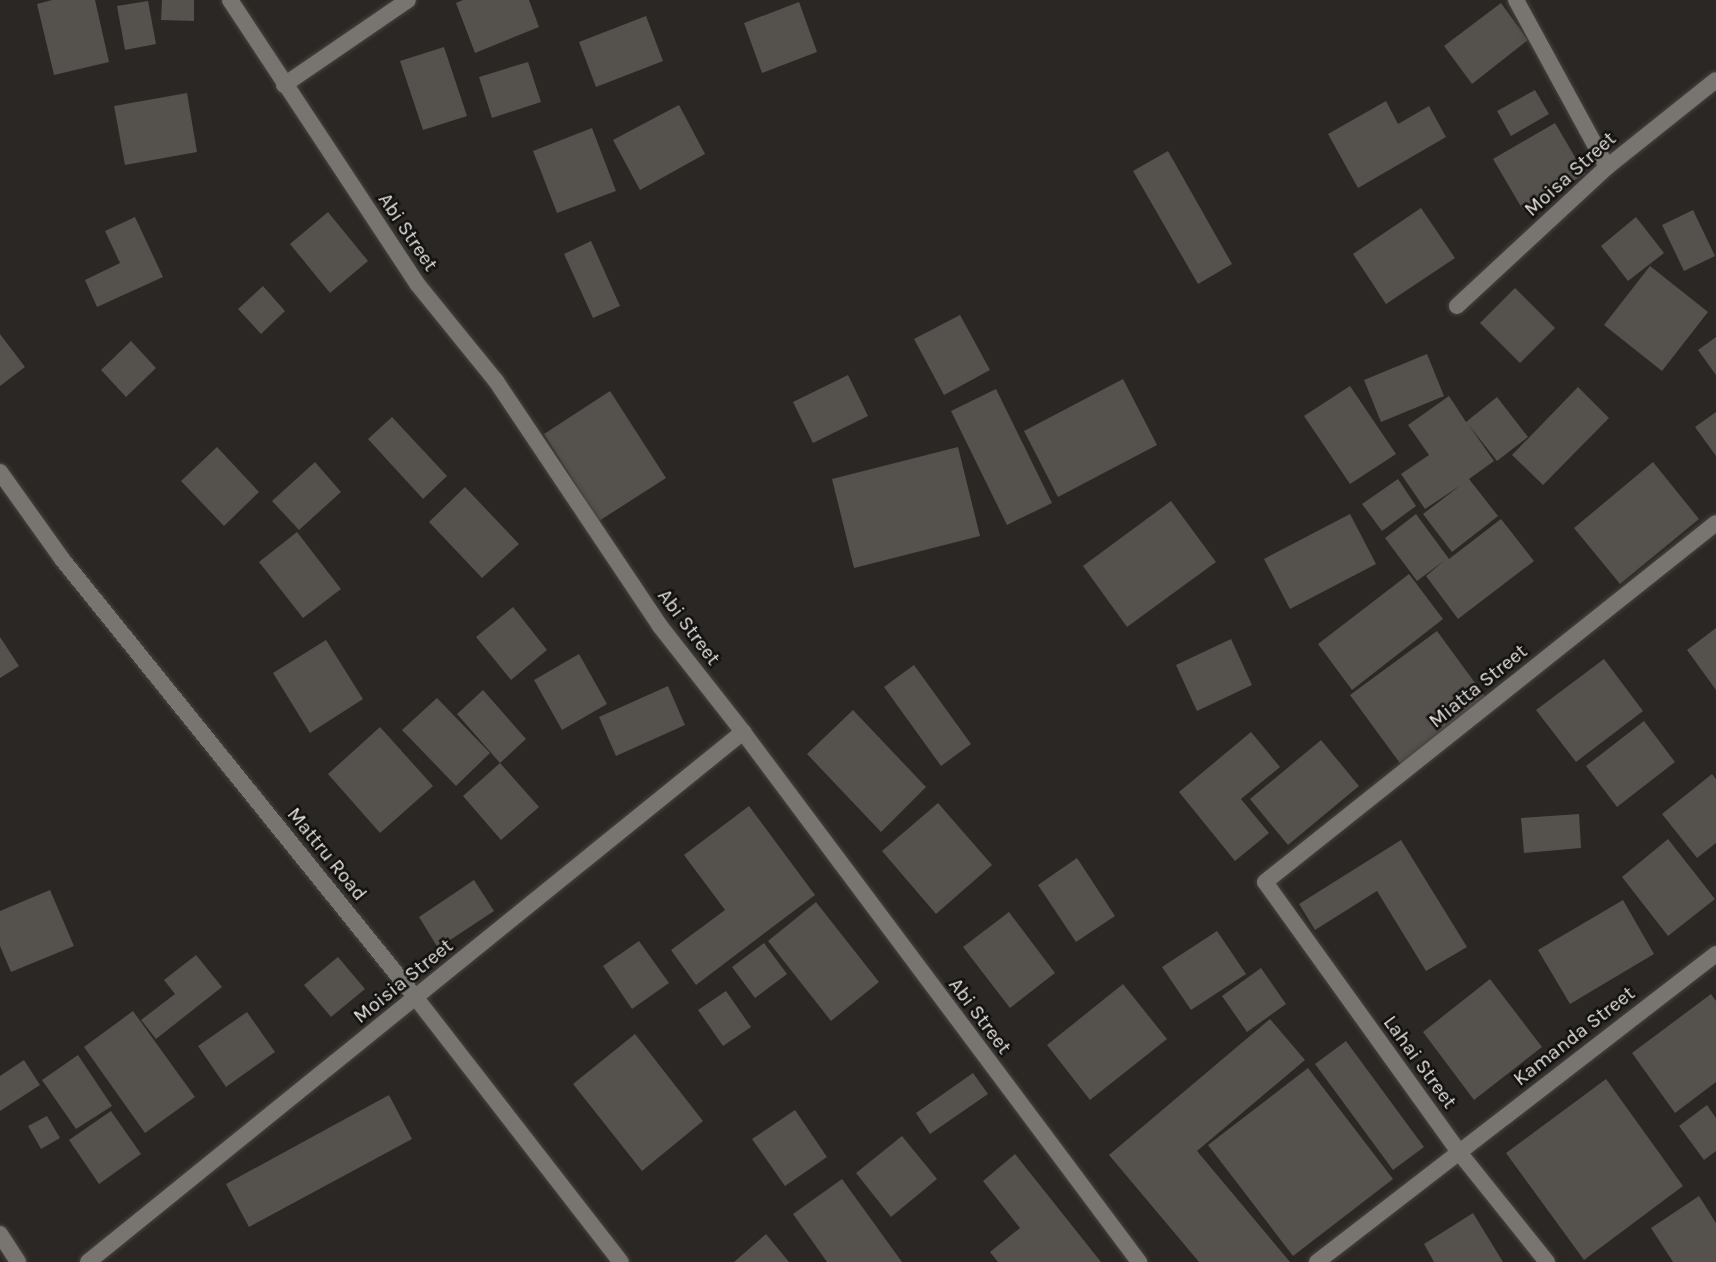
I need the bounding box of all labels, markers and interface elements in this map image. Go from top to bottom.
street label: Moisa Street [1519,127,1621,221]
street label: Abi Street [373,188,443,276]
street label: Abi Street [653,584,725,670]
street label: Miatta Street [1424,639,1532,733]
street label: Mattru Road [282,802,372,906]
street label: Moisia Street [348,934,458,1028]
street label: Abi Street [944,973,1016,1059]
street label: Kamanda Street [1509,981,1639,1091]
street label: Lahai Street [1378,1011,1462,1113]

